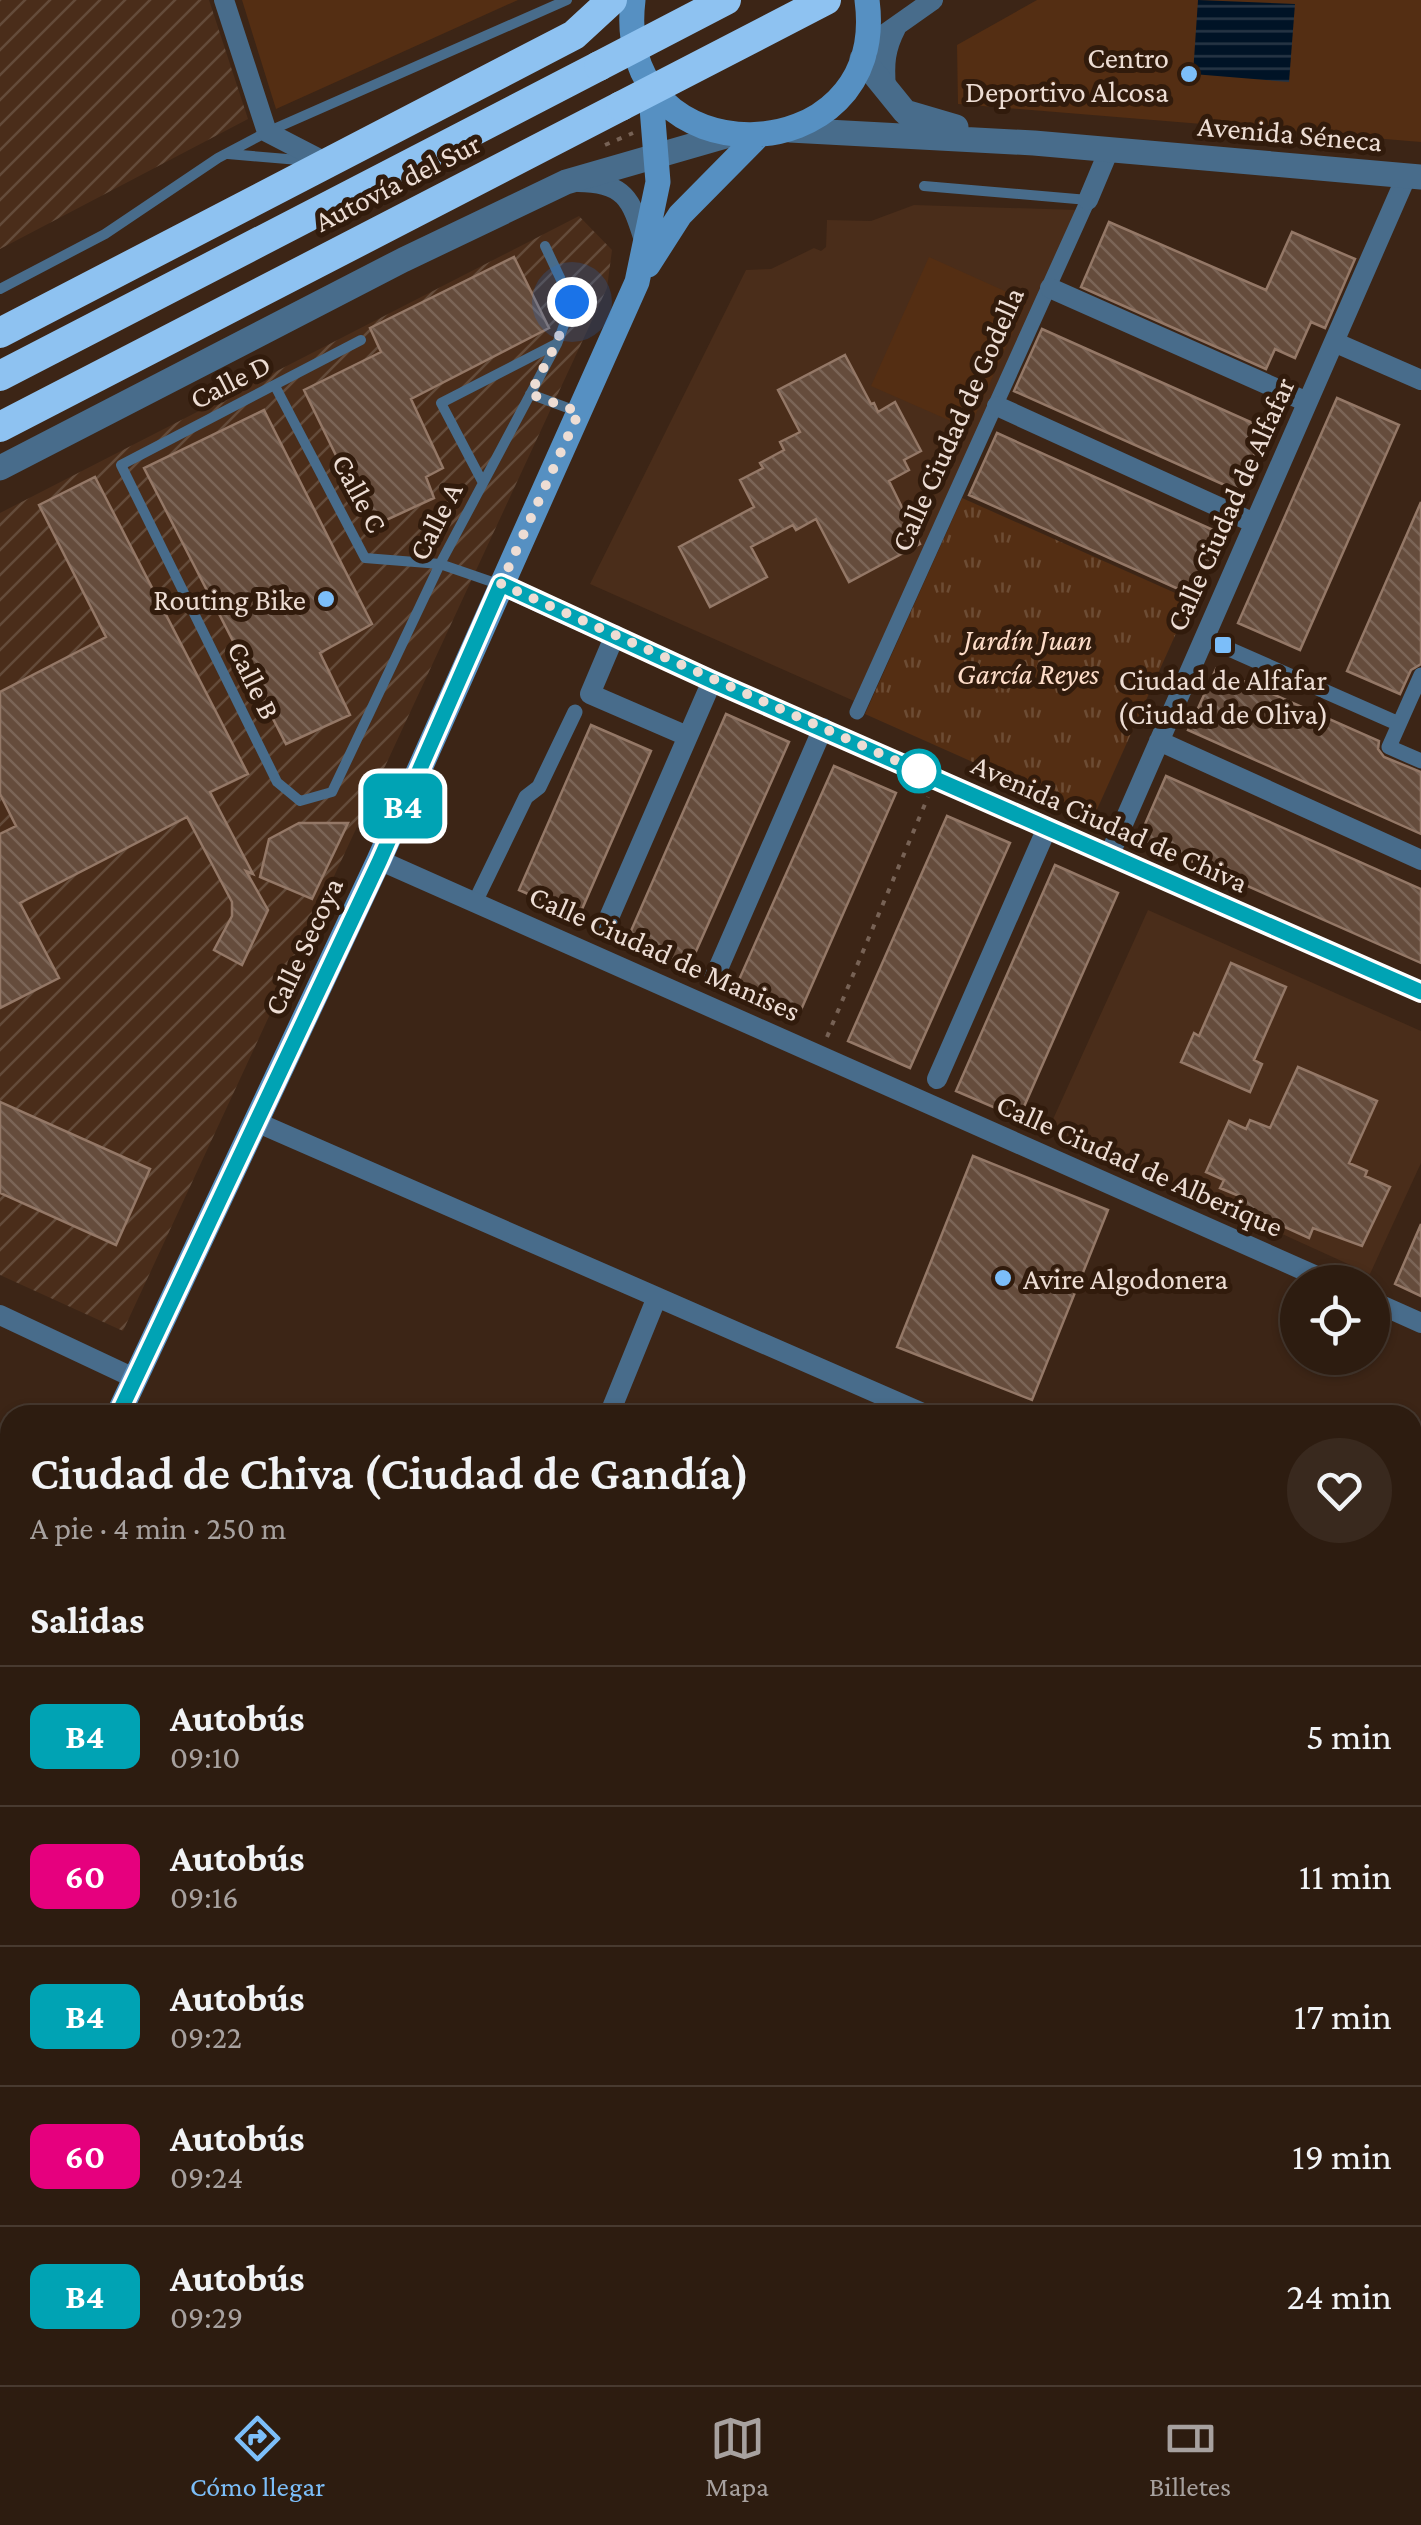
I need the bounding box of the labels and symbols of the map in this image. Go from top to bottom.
place label: Centro Deportivo Alcosa [965,41,1169,109]
marker: Centro Deportivo Alcosa [1178,63,1200,85]
street label: Avenida Séneca [1196,108,1384,158]
street label: Autovía del Sur [309,126,486,238]
your location [547,277,597,327]
street label: Calle Ciudad de Godella [884,282,1030,556]
street label: Calle D [184,347,276,415]
street label: Calle Ciudad de Alfafar [1159,372,1301,636]
street label: Calle C [326,448,394,538]
street label: Calle A [401,476,469,565]
place label: Routing Bike [153,583,306,617]
marker: Routing Bike [315,588,337,610]
park label: Jardín Juan García Reyes [957,623,1100,691]
marker: Ciudad de Alfafar (Ciudad de Oliva) [1212,634,1234,656]
street label: Calle B [221,636,287,724]
place label: Ciudad de Alfafar (Ciudad de Oliva) [1117,663,1329,731]
street label: Avenida Ciudad de Chiva [967,747,1253,899]
unlabelled marker [898,750,940,792]
line badge: B4 [358,774,448,838]
street label: Calle Secoya [257,872,350,1020]
street label: Calle Ciudad de Manises [525,878,805,1028]
street label: Calle Ciudad de Alberique [991,1087,1288,1244]
place label: Avire Algodonera [1023,1262,1228,1296]
marker: Avire Algodonera [992,1267,1014,1289]

